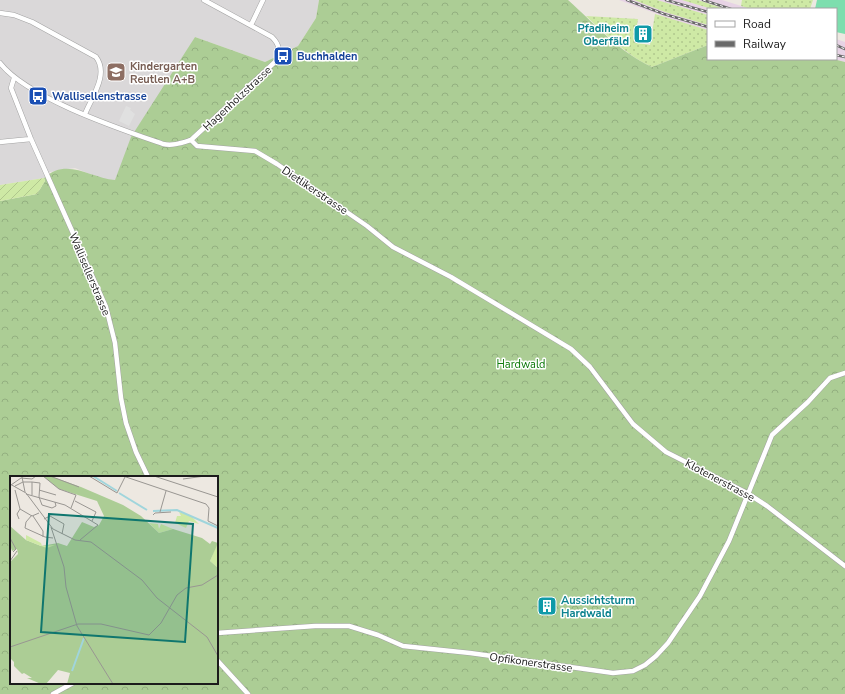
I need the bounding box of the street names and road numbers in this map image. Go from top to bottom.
street label: Hagenholzstrasse [200,63,275,134]
street label: Dietlikerstrasse [279,163,351,218]
street label: Wallisellerstrasse [65,230,114,318]
street label: Klotenerstrasse [682,456,757,505]
street label: Opfikonerstrasse [488,649,574,676]

